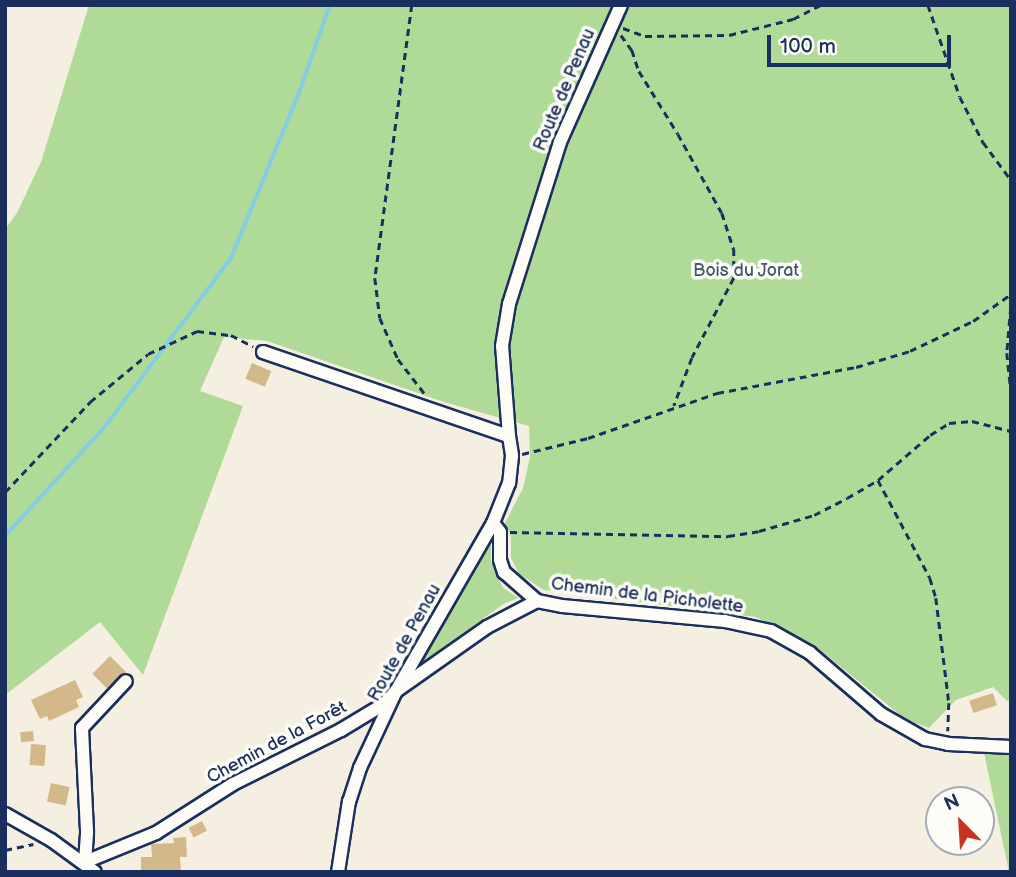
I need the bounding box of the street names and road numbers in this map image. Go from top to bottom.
street label: Route de Penau [529,26,601,154]
street label: Chemin de la Picholette [550,573,744,619]
street label: Route de Penau [364,581,446,705]
street label: Chemin de la Forêt [203,697,351,789]

